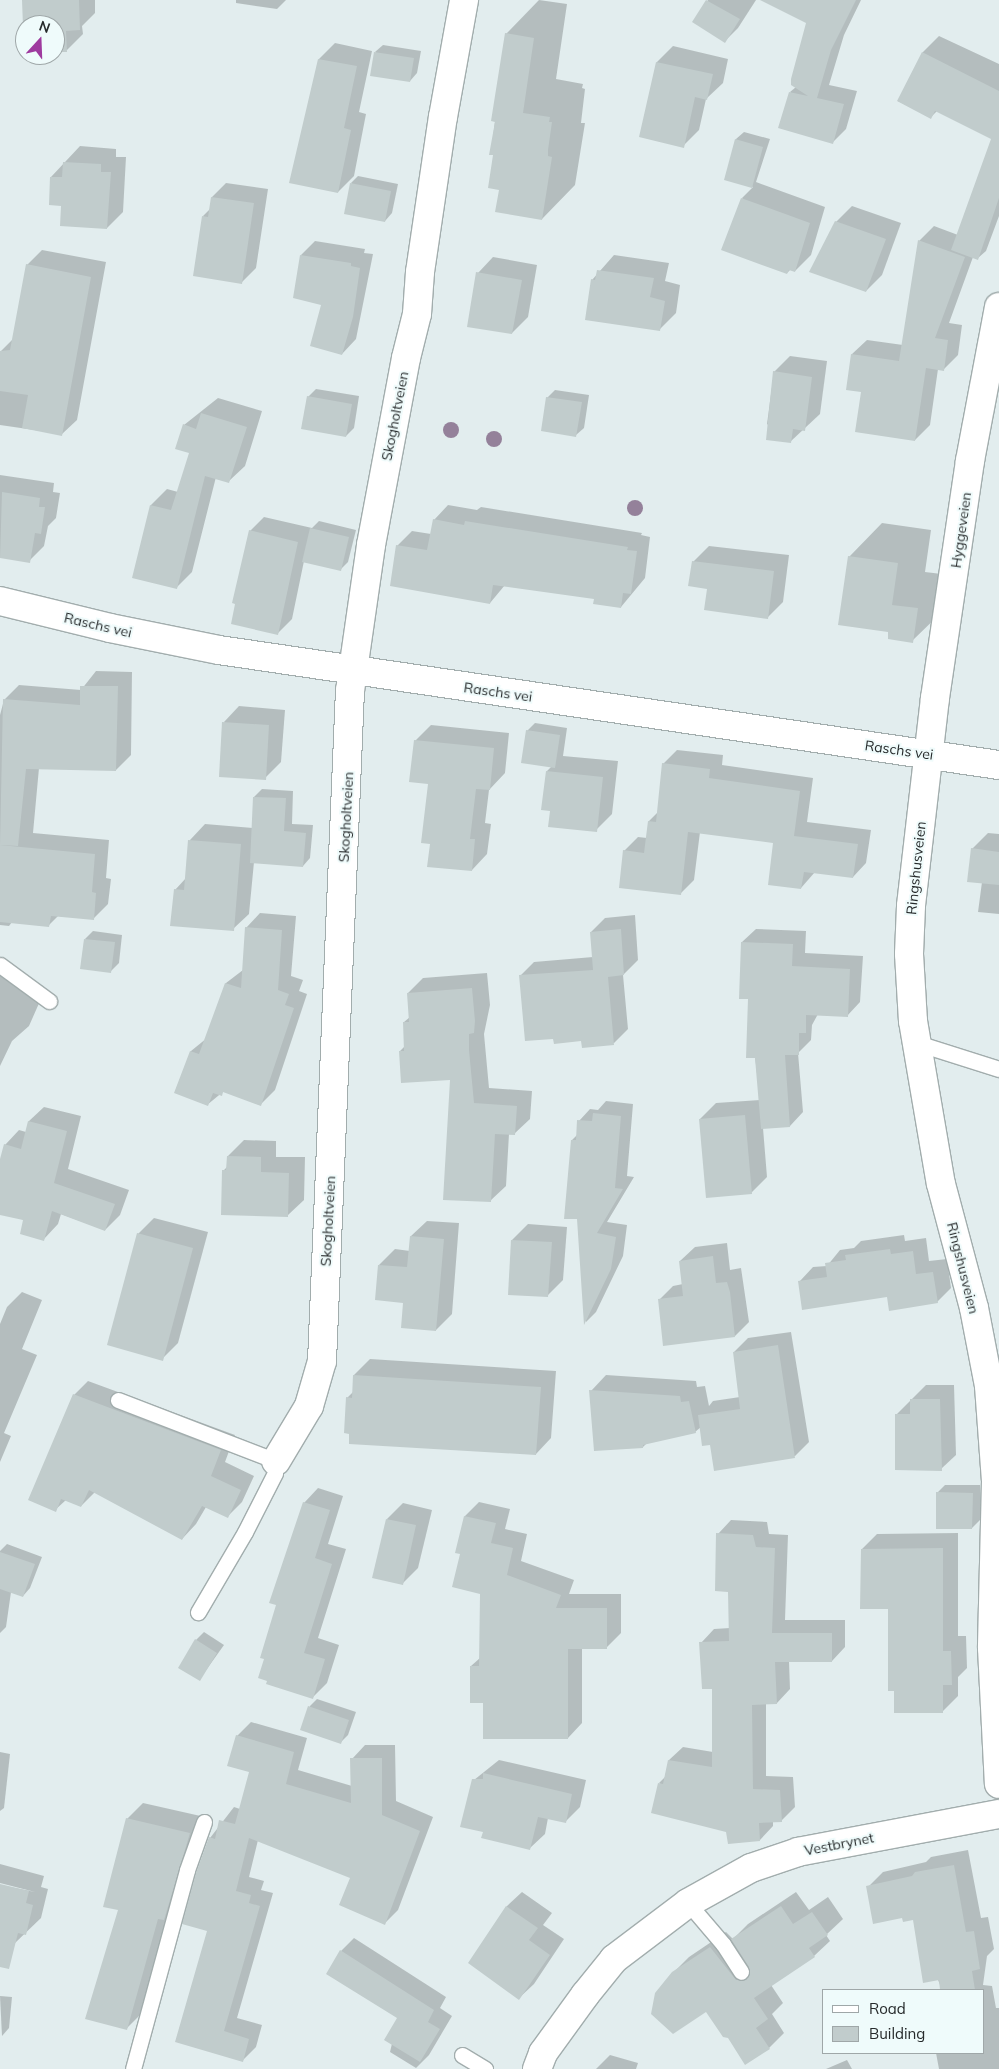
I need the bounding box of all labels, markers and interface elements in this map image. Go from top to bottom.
north arrow [15,15,65,65]
text: N [37,17,53,37]
street label: Skogholtveien [378,370,412,462]
street label: Hyggeveien [947,491,975,569]
street label: Raschs vei [62,609,134,641]
street label: Raschs vei [463,679,533,705]
street label: Raschs vei [864,737,934,763]
street label: Skogholtveien [335,771,357,863]
street label: Ringshusveien [903,820,929,916]
street label: Skogholtveien [317,1175,339,1267]
street label: Ringshusveien [944,1220,982,1316]
street label: Vestbrynet [803,1829,875,1859]
legend [822,1989,984,2054]
text: Road [869,1999,906,2018]
text: Building [869,2024,925,2043]

